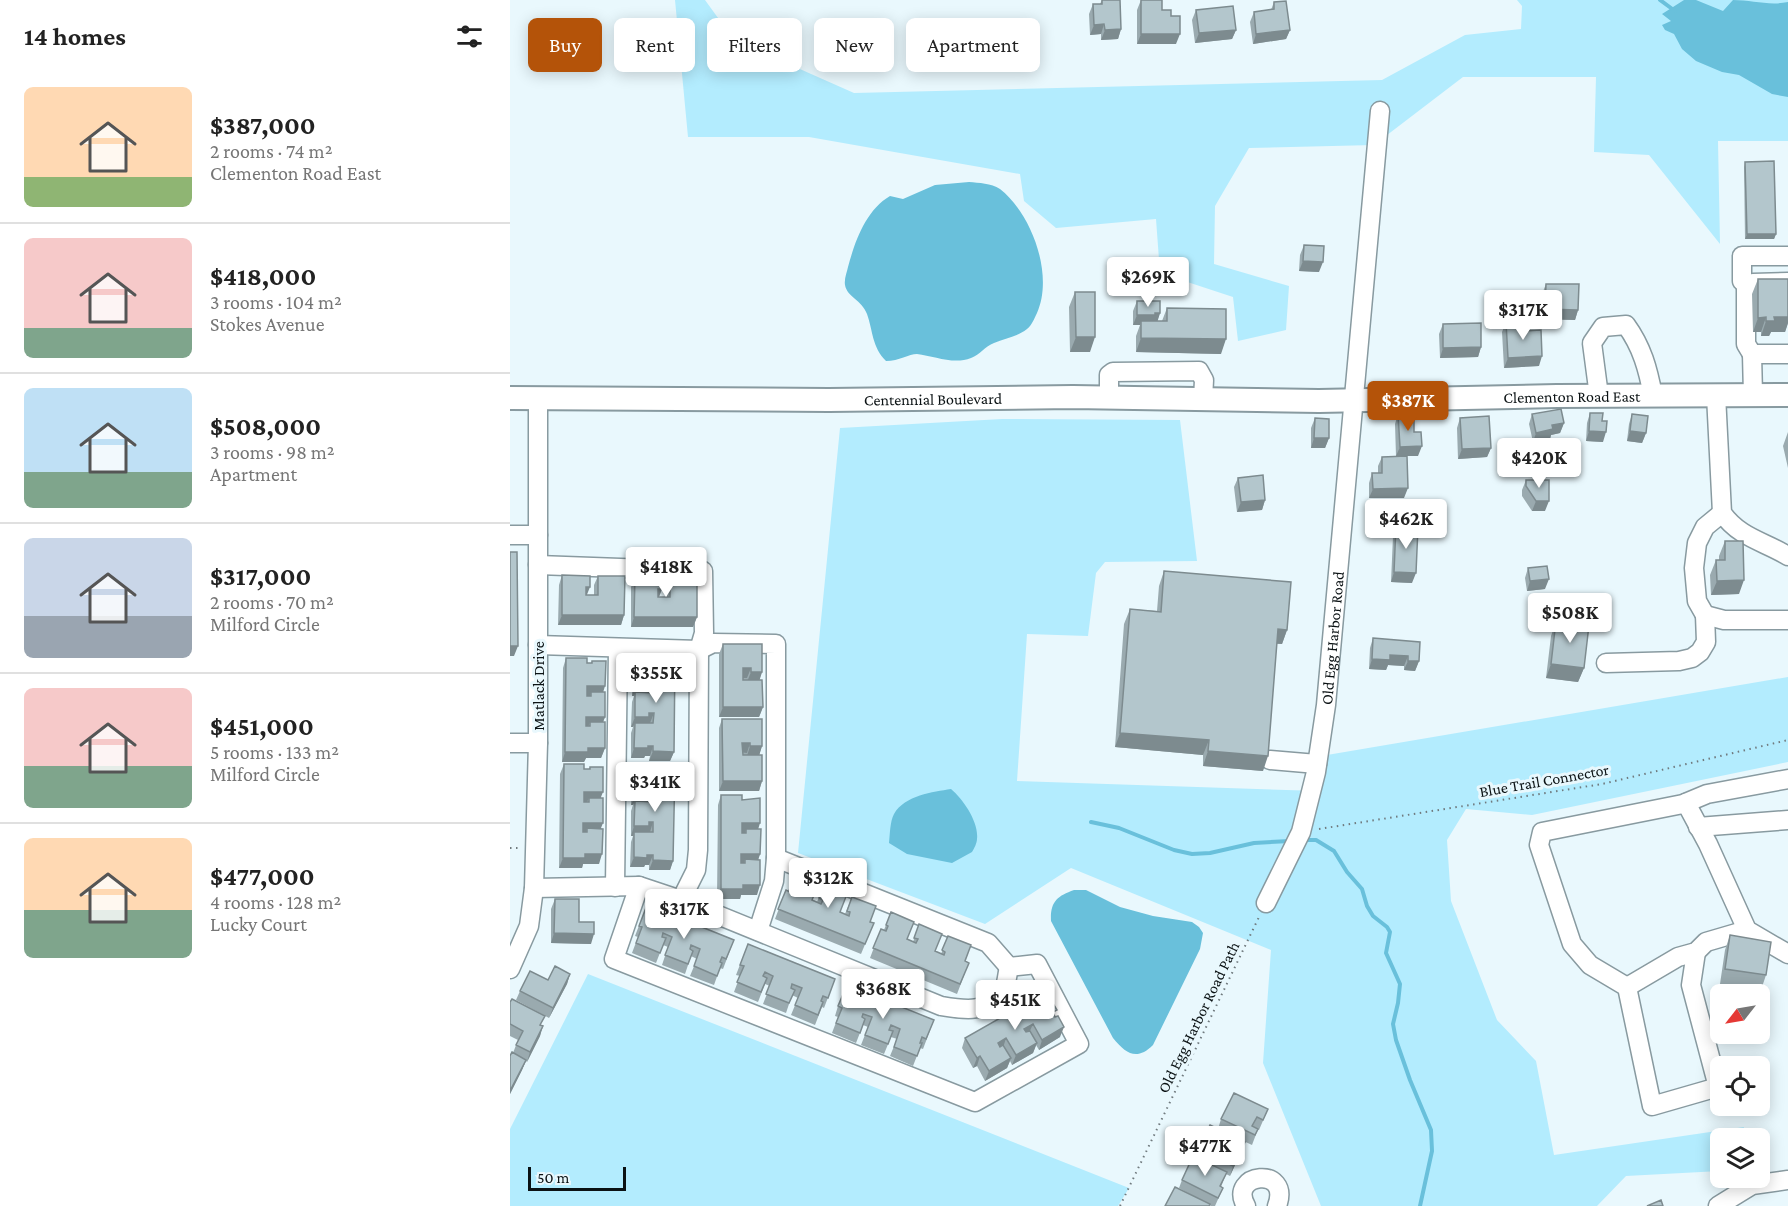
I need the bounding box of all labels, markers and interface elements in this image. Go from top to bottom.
chip: Buy [528,18,602,72]
chip: Rent [614,18,695,72]
chip: Filters [707,18,802,72]
chip: New [814,18,894,72]
chip: Apartment [906,18,1040,72]
icon: filters [453,20,486,53]
text: 14 homes [24,22,126,51]
icon: home [72,111,144,183]
text: $387,000 [210,111,316,140]
text: 2 rooms · 74 m² [210,140,332,162]
text: Clementon Road East [210,162,381,184]
pin: $269K [1106,257,1190,308]
icon: home [72,262,144,334]
text: $418,000 [210,262,316,291]
text: $269K [1121,265,1175,287]
pin: $317K [1481,290,1565,341]
text: 3 rooms · 104 m² [210,291,342,313]
text: $317K [1498,298,1548,320]
text: Stokes Avenue [210,313,324,335]
pin: $387K [1366,381,1450,432]
street label: Clementon Road East [1503,388,1641,406]
text: $387K [1381,389,1435,411]
street label: Centennial Boulevard [864,390,1003,409]
icon: home [72,412,144,484]
text: $508,000 [210,412,321,441]
pin: $420K [1497,438,1581,489]
text: 3 rooms · 98 m² [210,441,335,463]
text: $420K [1511,446,1567,468]
text: Apartment [210,463,297,485]
pin: $462K [1364,499,1448,550]
text: $462K [1379,507,1433,529]
pin: $418K [624,547,708,598]
text: $418K [640,555,692,577]
icon: home [72,562,144,634]
text: $317,000 [210,562,311,591]
street label: Old Egg Harbor Road [1318,570,1347,706]
text: 2 rooms · 70 m² [210,591,334,613]
pin: $508K [1528,593,1612,644]
text: $508K [1542,601,1598,623]
text: Milford Circle [210,613,320,635]
street label: Matlack Drive [530,641,547,731]
pin: $355K [614,653,698,704]
text: $355K [630,661,682,683]
icon: home [72,712,144,784]
text: $451,000 [210,712,314,741]
text: 5 rooms · 133 m² [210,741,339,763]
street label: Blue Trail Connector [1478,761,1611,800]
pin: $341K [613,762,697,813]
text: Milford Circle [210,763,320,785]
text: $341K [630,770,680,792]
pin: $312K [786,858,870,909]
icon: home [72,862,144,934]
text: $477,000 [210,862,315,891]
text: $312K [803,866,853,888]
pin: $317K [642,889,726,940]
text: 4 rooms · 128 m² [210,891,341,913]
text: $317K [659,897,709,919]
text: Lucky Court [210,913,307,935]
street label: Old Egg Harbor Road Path [1154,938,1244,1096]
pin: $368K [841,969,925,1020]
text: $368K [855,977,911,999]
pin: $451K [973,980,1057,1031]
north arrow [1710,984,1770,1044]
map controls [1710,984,1770,1188]
text: $451K [990,988,1040,1010]
button: locate [1710,1056,1770,1116]
pin: $477K [1163,1126,1247,1177]
button: layers [1710,1128,1770,1188]
text: $477K [1179,1134,1231,1156]
scale bar [528,1164,626,1192]
text: 50 m [537,1169,569,1186]

